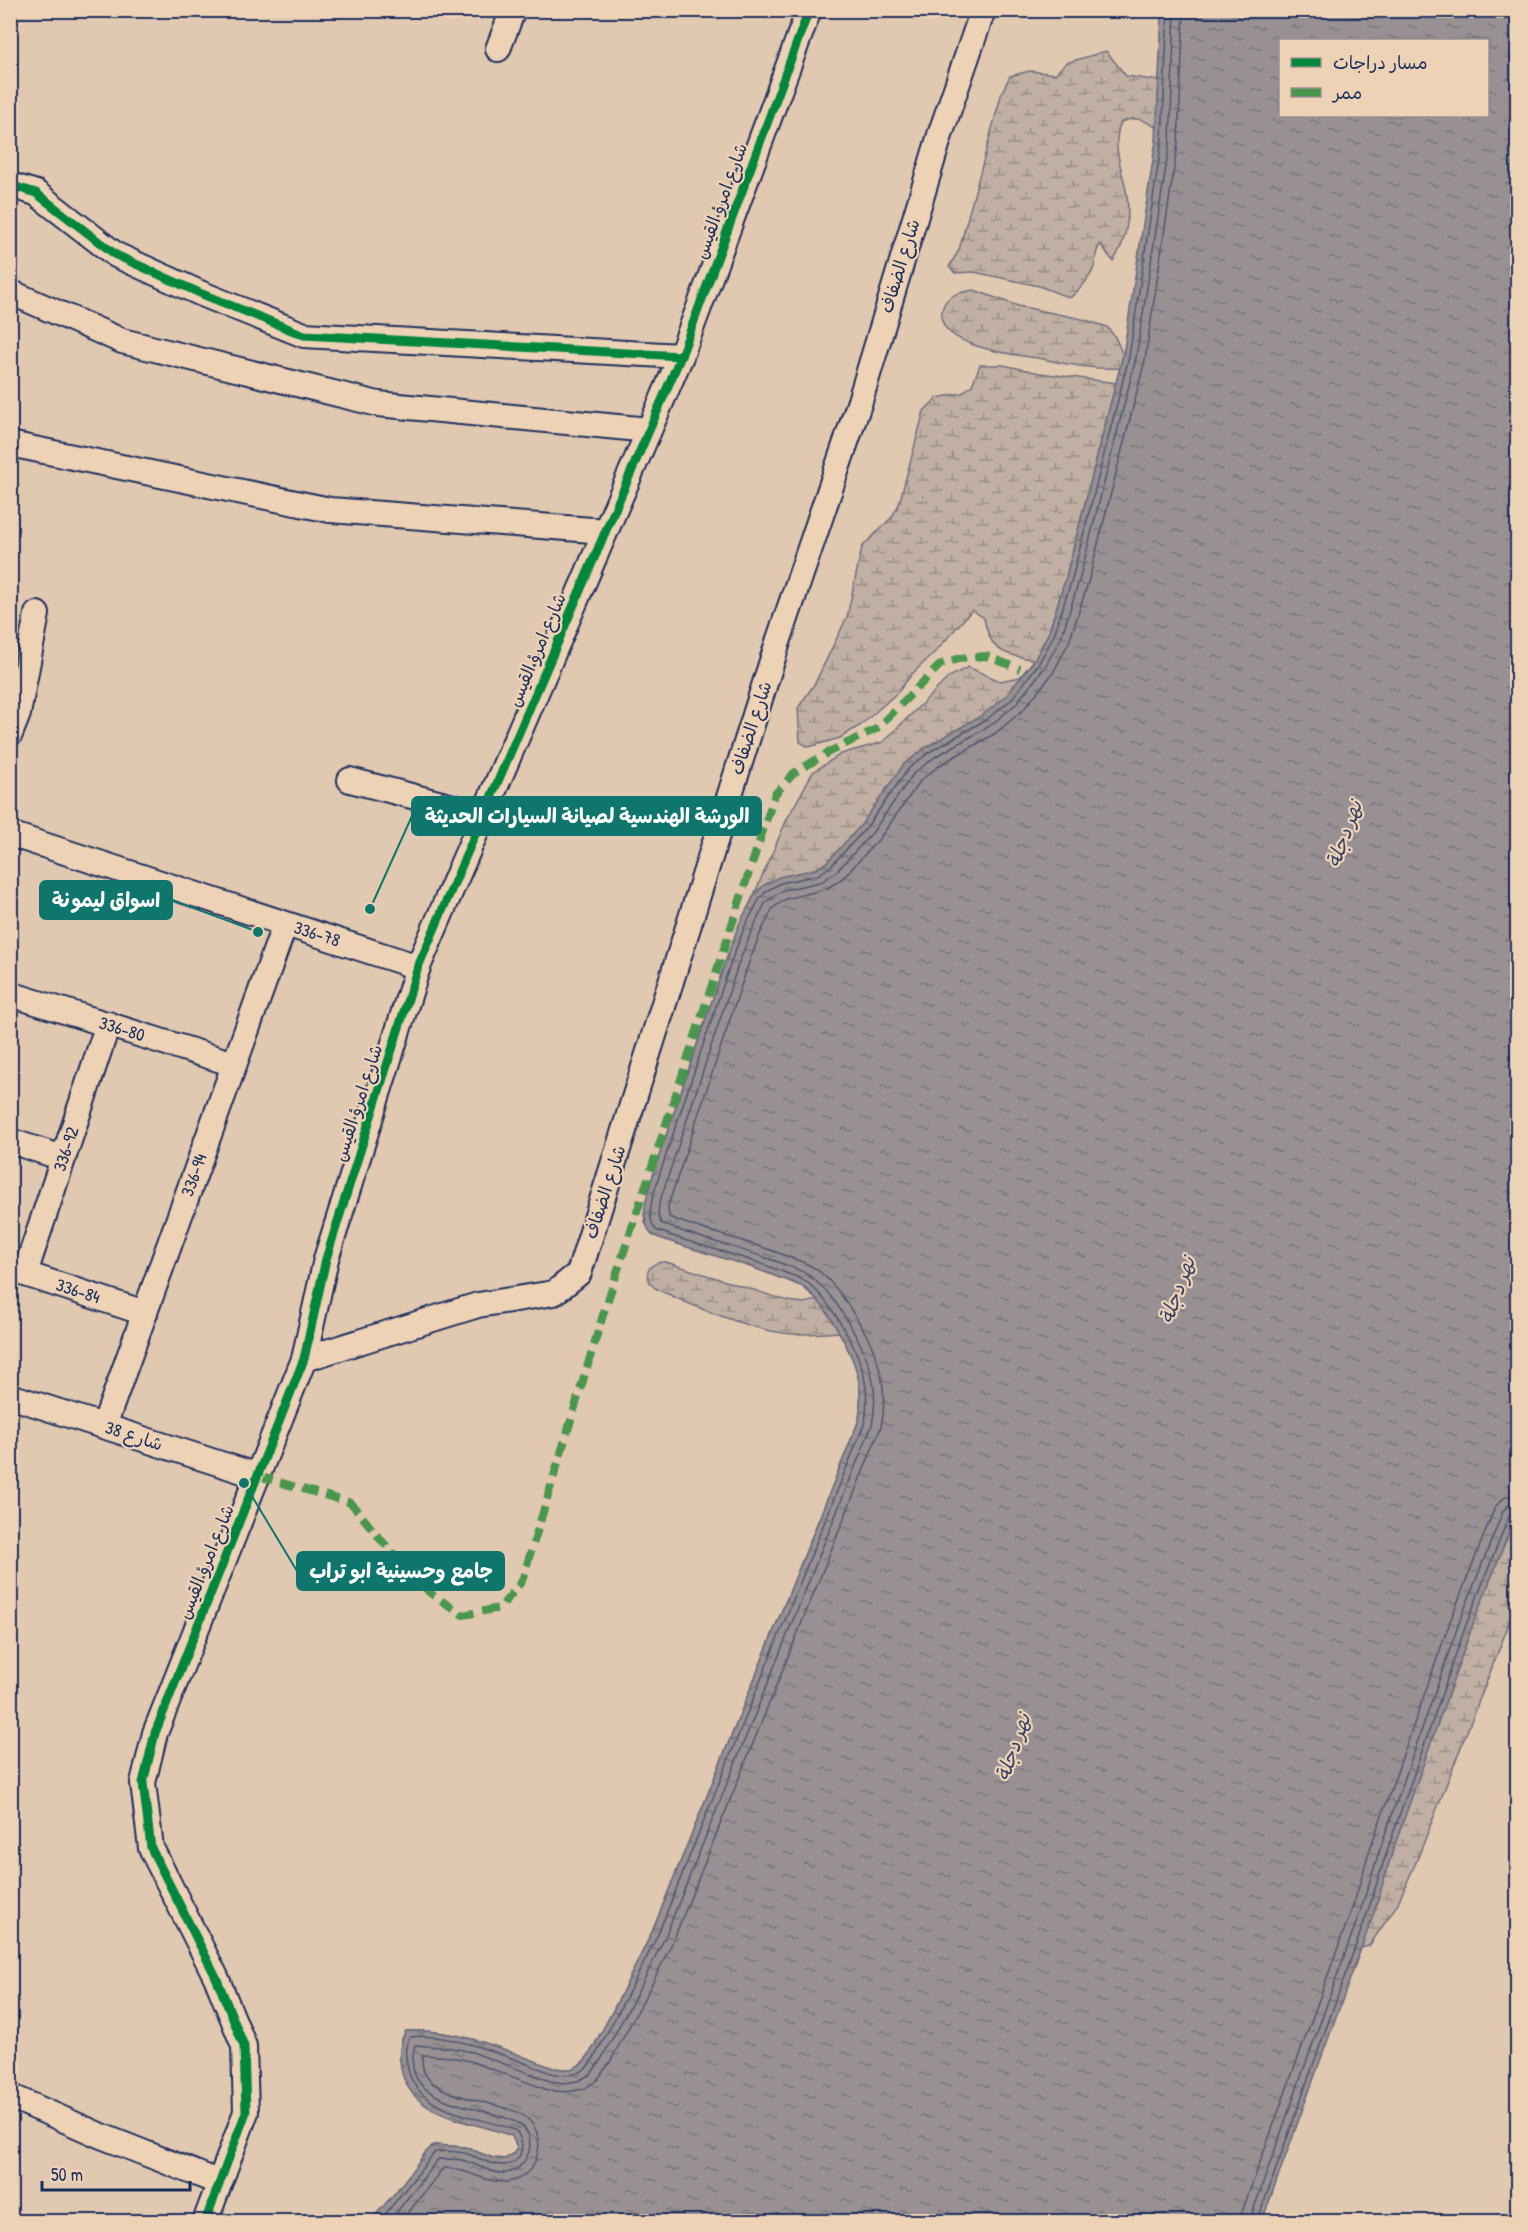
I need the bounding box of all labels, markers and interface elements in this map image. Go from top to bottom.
legend [1279,39,1489,117]
text: مسار دراجات [1333,50,1428,75]
text: ممر [1331,80,1362,105]
street label: شارع امرؤ القيس [688,139,753,262]
street label: شارع الضفاف [873,216,926,316]
street label: شارع امرؤ القيس [501,589,572,711]
street label: شارع الضفاف [724,678,777,778]
water label: نهر دجلة [1319,794,1369,871]
callout: الورشة الهندسية لصيانة السيارات الحديثة [412,797,761,835]
text: الورشة الهندسية لصيانة السيارات الحديثة [425,802,749,830]
callout: اسواق ليمونة [40,881,172,919]
text: اسواق ليمونة [52,886,160,913]
street label: 336-78 [291,914,344,953]
street label: 336-80 [96,1010,148,1047]
street label: شارع امرؤ القيس [327,1041,388,1164]
street label: 336-92 [47,1123,85,1174]
street label: شارع الضفاف [578,1142,631,1242]
street label: 336-94 [174,1150,213,1200]
water label: نهر دجلة [1152,1250,1202,1327]
street label: 336-84 [53,1272,104,1309]
street label: شارع 38 [102,1415,166,1457]
street label: شارع امرؤ القيس [171,1501,240,1623]
callout: جامع وحسينية ابو تراب [297,1552,504,1590]
text: جامع وحسينية ابو تراب [309,1557,493,1586]
water label: نهر دجلة [988,1707,1037,1784]
scale bar [42,2154,190,2192]
text: 50 m [51,2162,83,2187]

